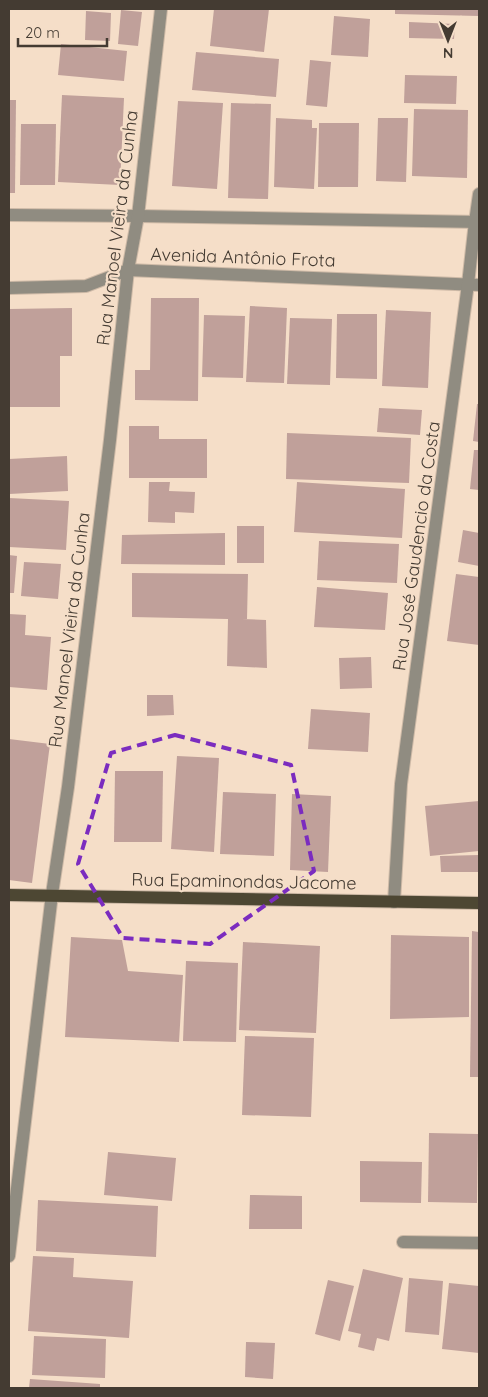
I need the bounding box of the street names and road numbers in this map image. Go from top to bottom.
street label: Rua Manoel Vieira da Cunha [91,109,143,347]
street label: Avenida Antônio Frota [150,242,336,272]
street label: Rua José Gaudencio da Costa [387,420,445,672]
street label: Rua Manoel Vieira da Cunha [43,511,95,749]
street label: Rua Epaminondas Jacome [131,868,357,894]

